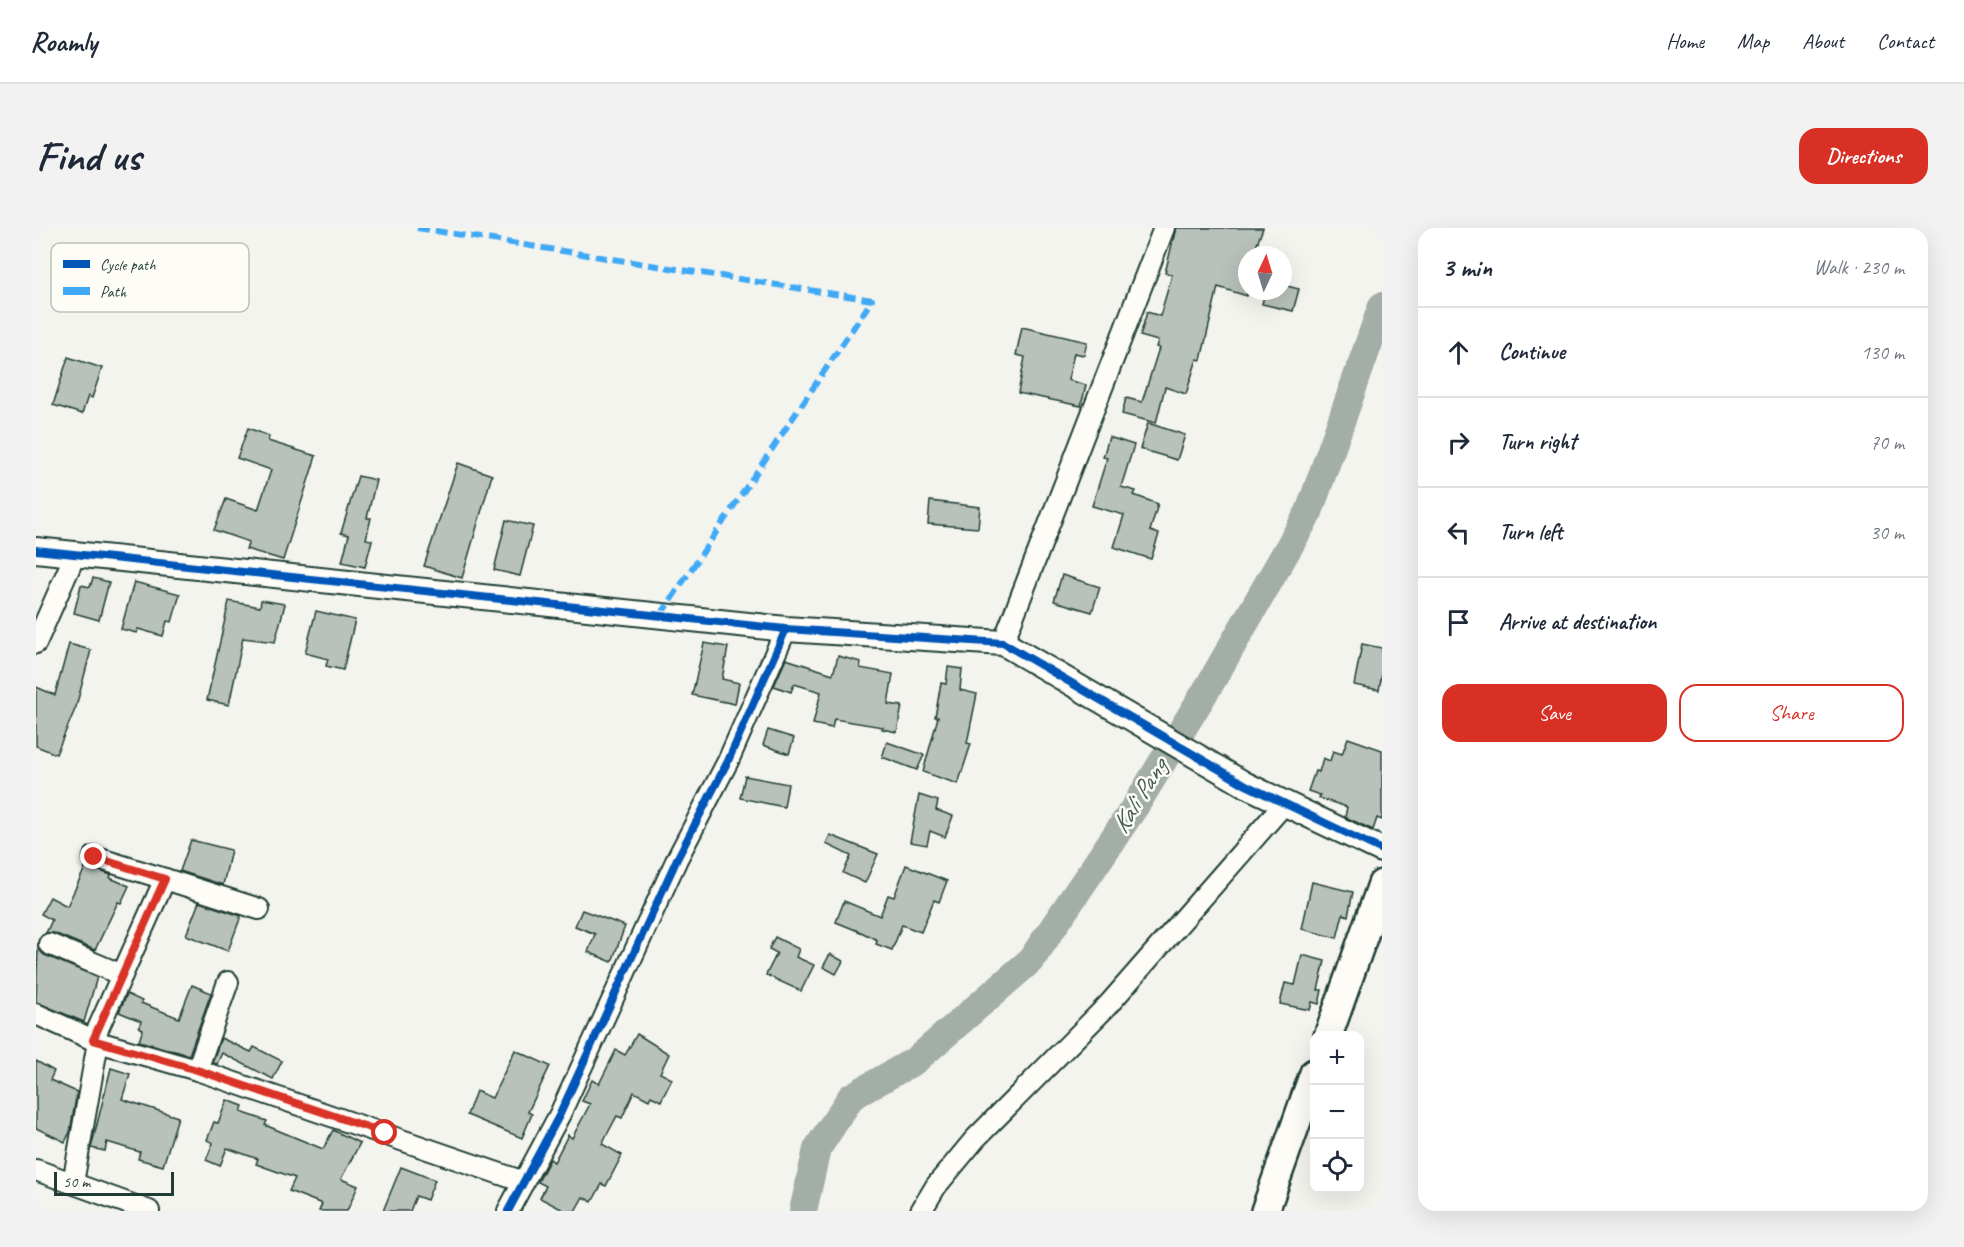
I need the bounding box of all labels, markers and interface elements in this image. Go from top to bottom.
text: Roamly [30,24,97,59]
text: Home [1666,28,1704,54]
text: Map [1737,28,1769,54]
text: About [1802,28,1844,54]
text: Contact [1877,28,1934,54]
button: Directions [1799,128,1928,184]
text: Find us [36,130,141,183]
legend [51,243,249,312]
north arrow [1238,246,1292,300]
text: 3 min [1442,251,1492,284]
text: Cycle path [100,255,156,275]
text: Walk · 230 m [1814,255,1904,280]
text: Path [100,282,127,302]
icon: ahead [1442,336,1475,369]
text: Continue [1499,338,1565,366]
text: 130 m [1861,340,1904,365]
icon: right [1442,426,1475,459]
text: Turn right [1499,428,1576,456]
text: 70 m [1870,430,1904,455]
icon: left [1442,516,1475,549]
text: Turn left [1499,518,1563,546]
text: 30 m [1870,520,1904,545]
icon: arrive [1442,606,1475,639]
text: Arrive at destination [1499,608,1656,636]
button: Save [1442,684,1667,742]
button: Share [1679,684,1904,742]
water label: Kali Pang [1103,750,1177,839]
route end [80,843,106,869]
map controls [1310,1031,1364,1193]
button: + [1310,1031,1364,1085]
button: − [1310,1085,1364,1139]
route start [371,1119,397,1145]
button: locate [1310,1139,1364,1193]
scale bar [54,1169,174,1196]
text: 50 m [63,1172,90,1192]

